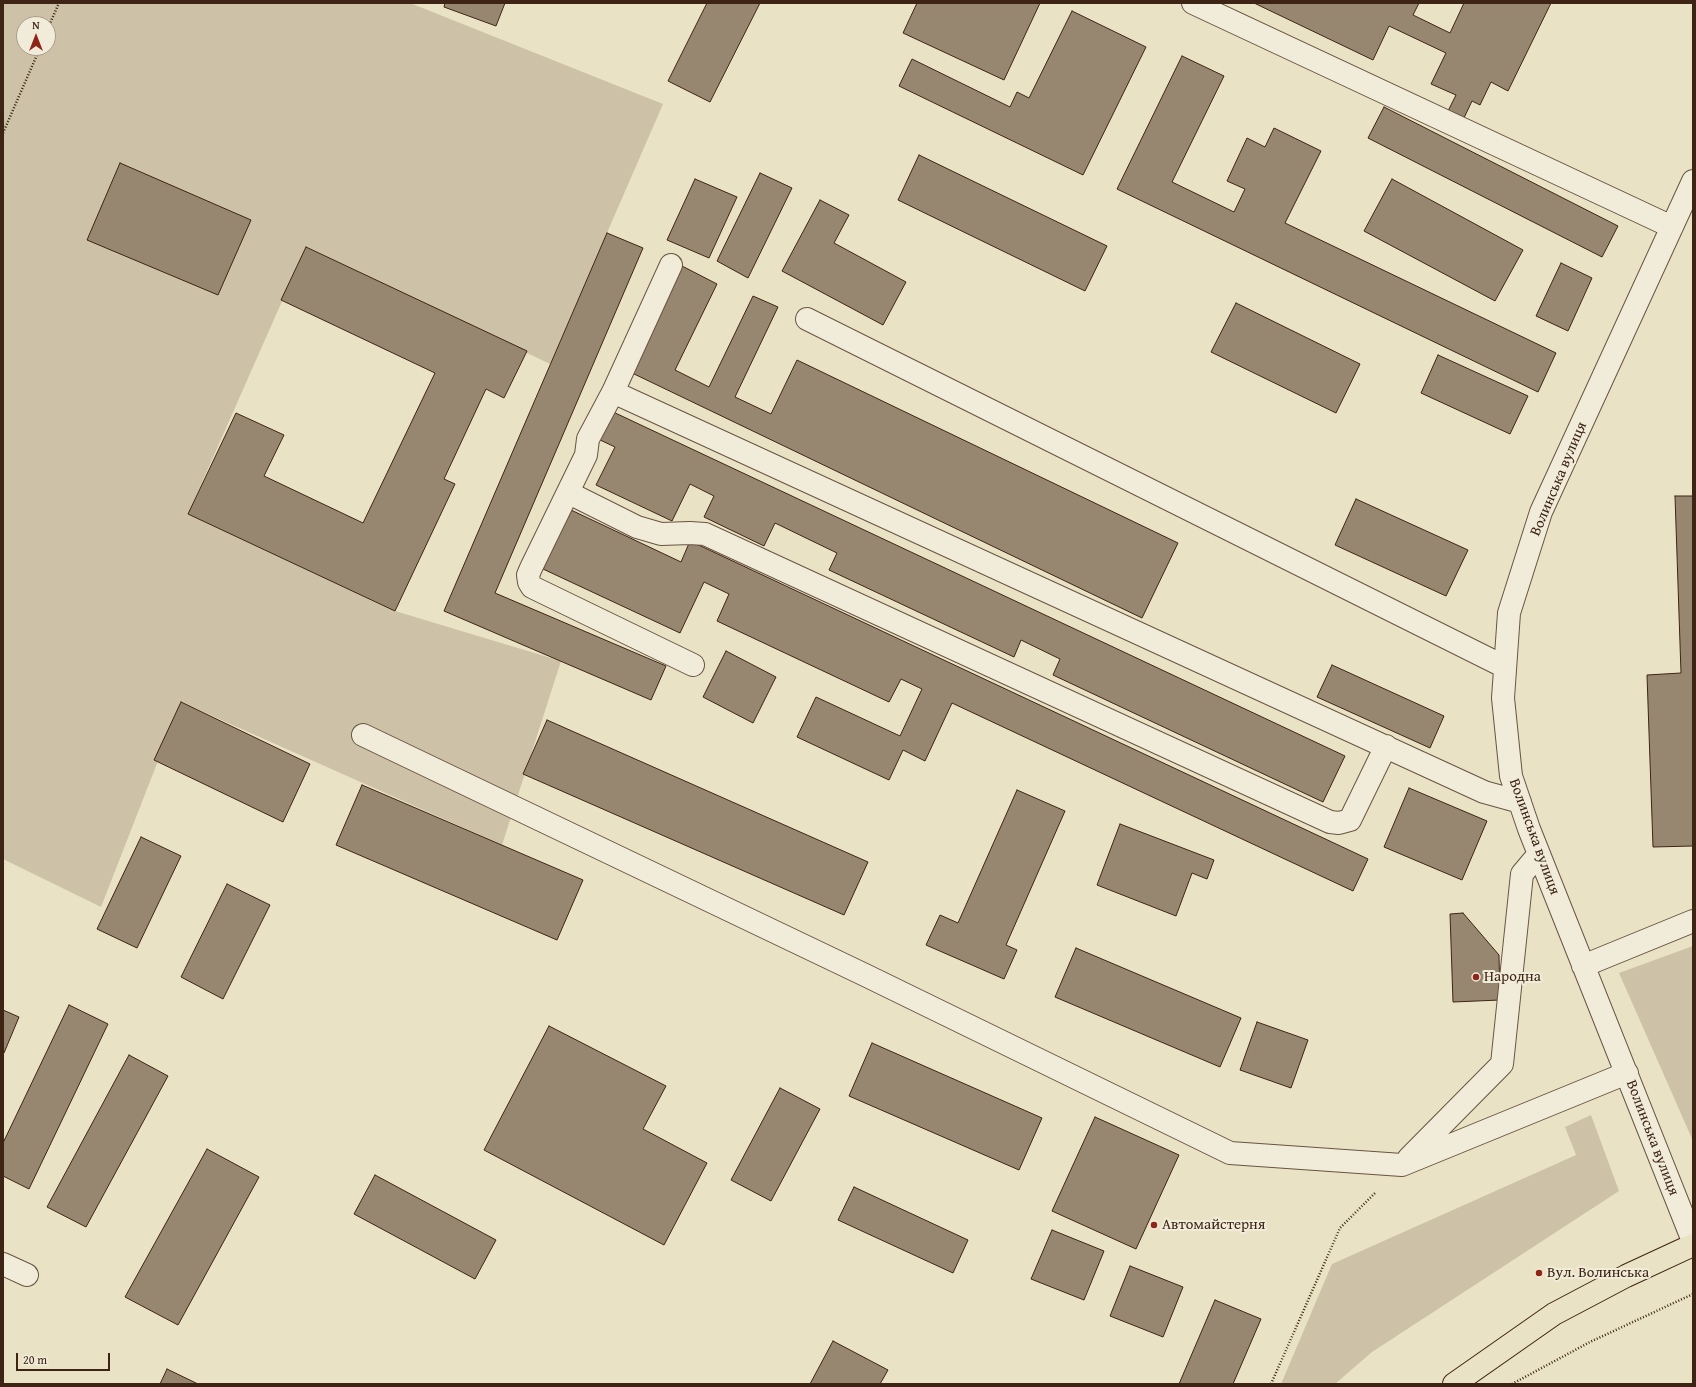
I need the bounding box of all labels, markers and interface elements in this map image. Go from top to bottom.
north arrow [16,16,56,56]
text: N [32,17,40,33]
street label: Волинська вулиця [1527,419,1591,539]
street label: Волинська вулиця [1505,776,1563,898]
place label: Народна [1484,968,1541,986]
marker: Народна [1471,972,1481,982]
street label: Волинська вулиця [1622,1078,1682,1198]
place label: Автомайстерня [1162,1216,1265,1234]
marker: Автомайстерня [1149,1220,1159,1230]
place label: Вул. Волинська [1547,1264,1649,1282]
marker: Вул. Волинська [1534,1268,1544,1278]
scale bar [18,1345,112,1371]
text: 20 m [23,1351,47,1368]

